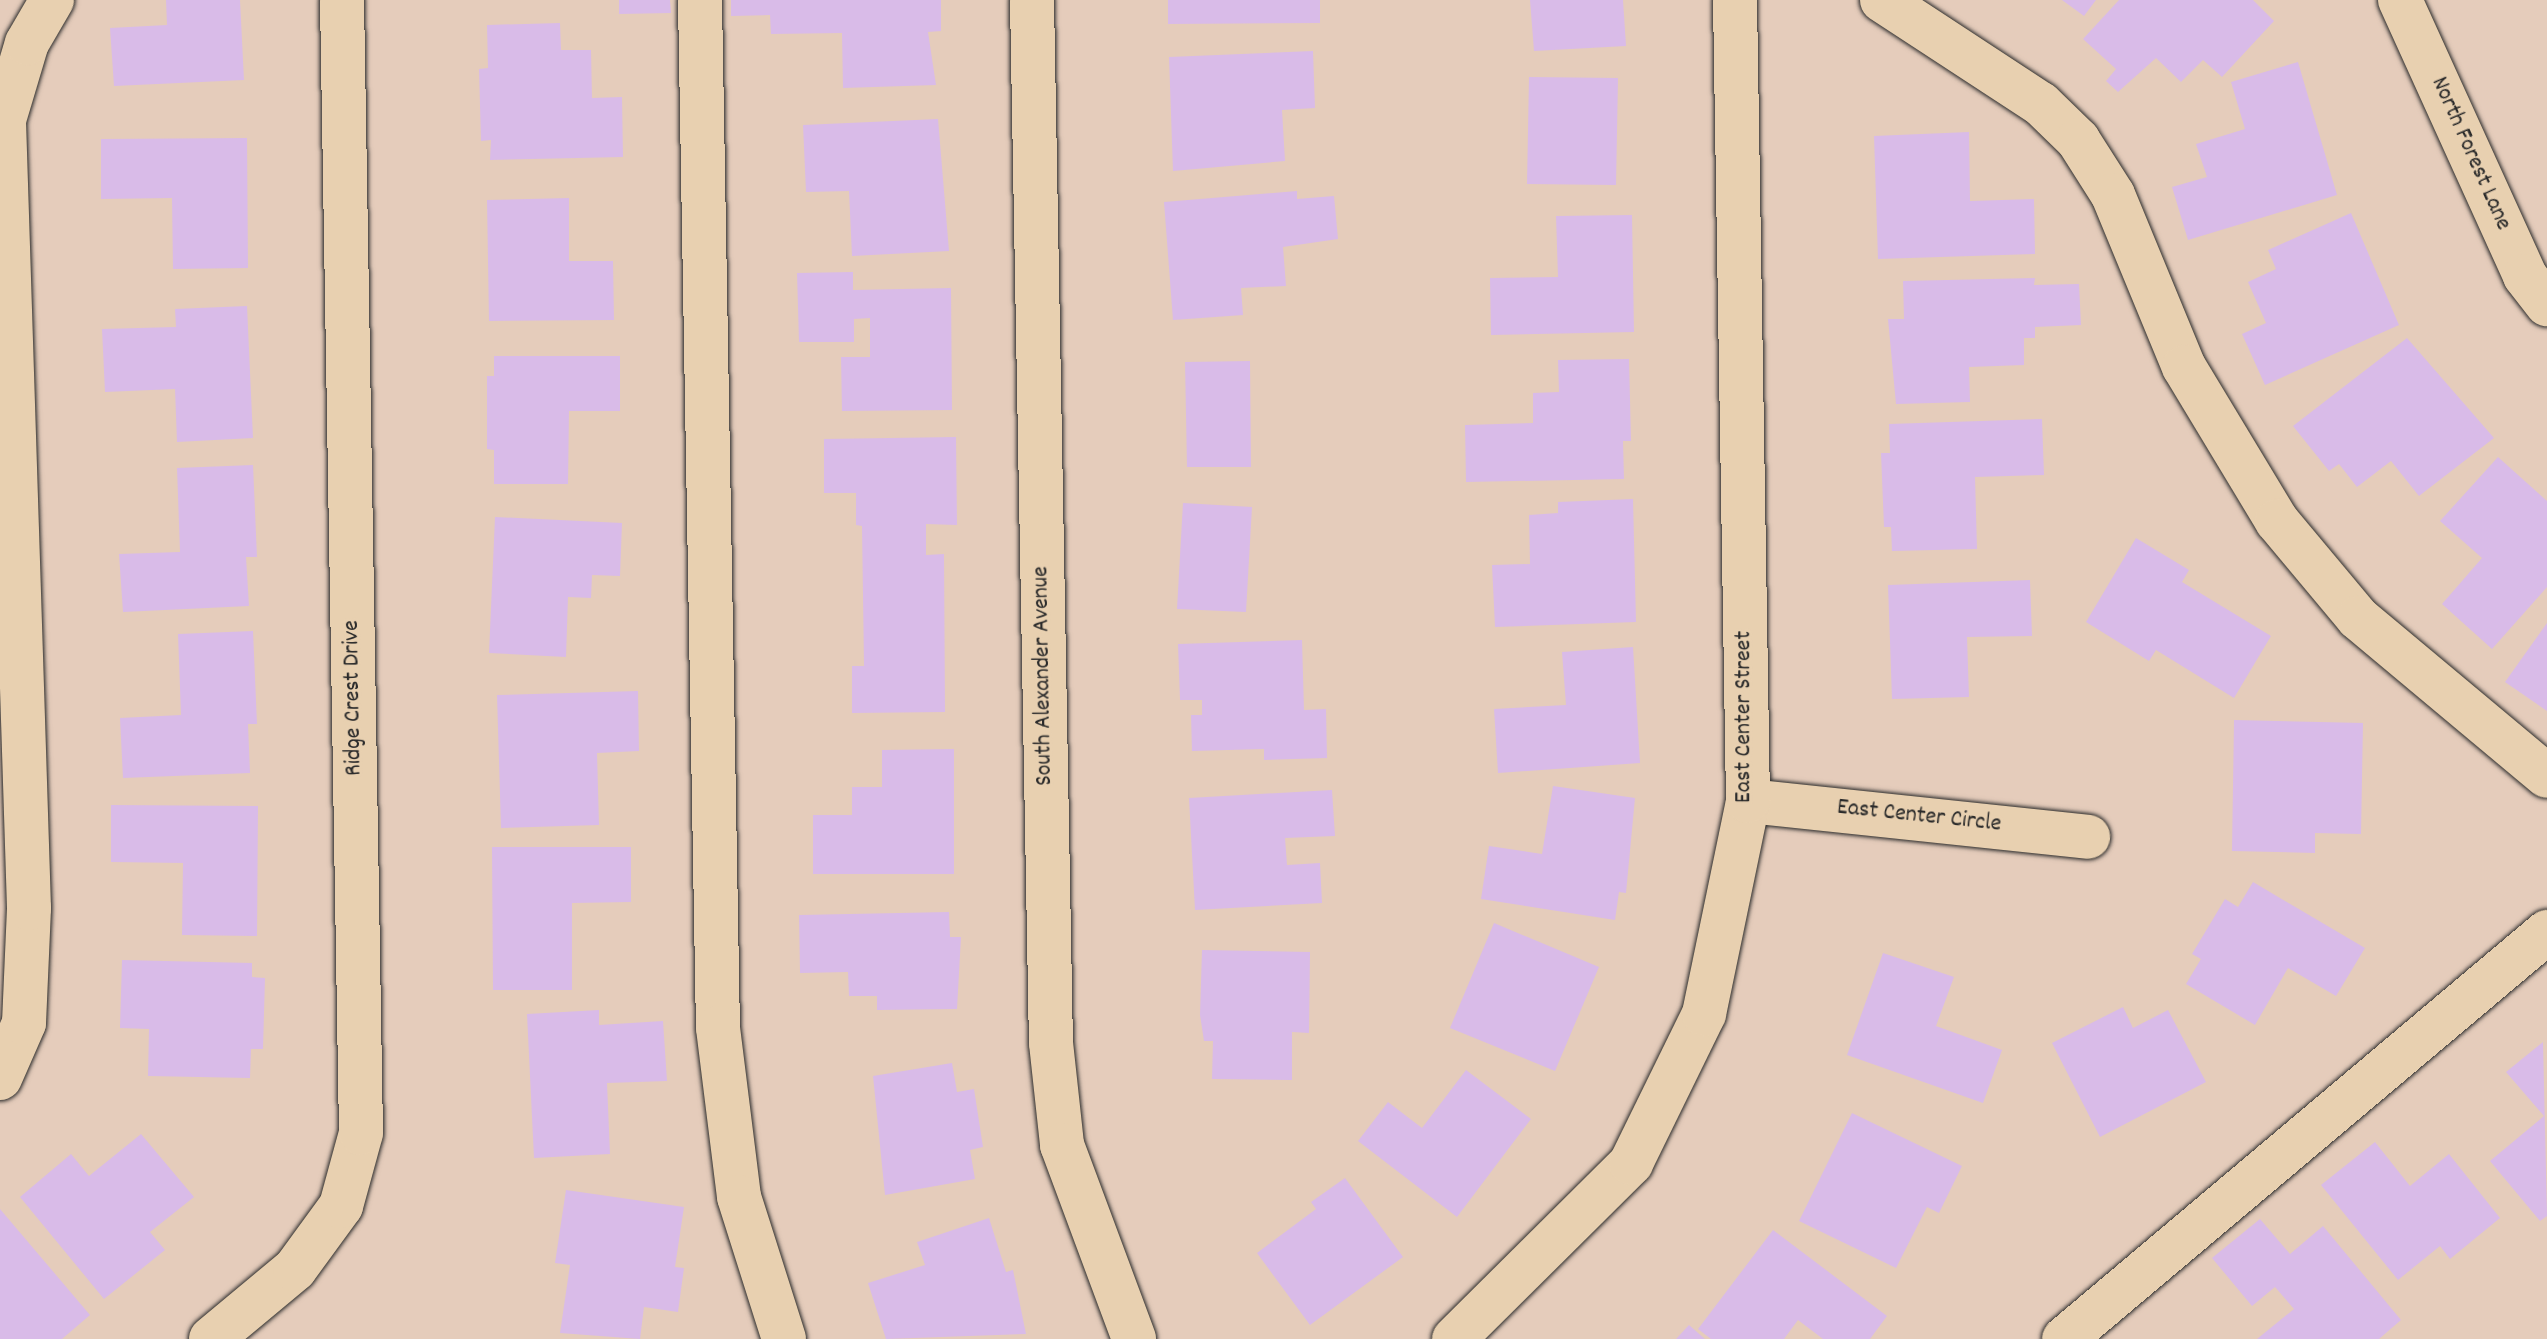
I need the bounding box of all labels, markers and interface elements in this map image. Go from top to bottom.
street label: North Forest Lane [2423,73,2517,235]
street label: South Alexander Avenue [1028,566,1060,786]
street label: Ridge Crest Drive [338,620,370,776]
street label: East Center Street [1731,631,1759,803]
street label: East Center Circle [1835,794,2003,840]

